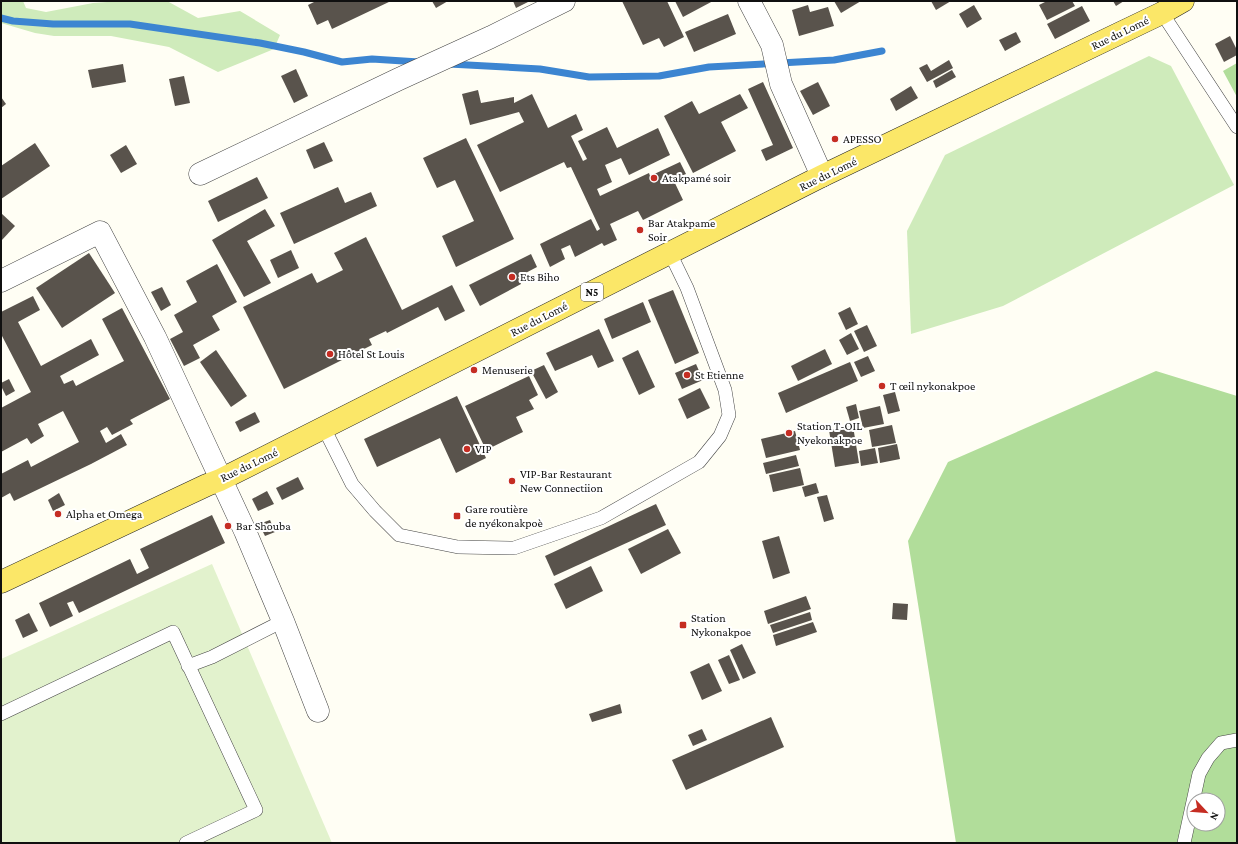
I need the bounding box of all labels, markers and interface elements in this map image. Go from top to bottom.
street label: Rue du Lomé [1089,13,1151,53]
place label: APESSO [843,132,882,146]
marker: APESSO [830,134,840,144]
street label: Rue du Lomé [797,154,859,194]
place label: Atakpamé soir [662,171,732,185]
marker: Atakpamé soir [649,173,659,183]
place label: Bar Atakpame Soir [648,216,715,244]
marker: Bar Atakpame Soir [635,225,645,235]
place label: Ets Biho [520,270,559,284]
marker: Ets Biho [507,272,517,282]
road number: N5 [581,283,603,301]
street label: Rue du Lomé [508,299,570,339]
place label: Hôtel St Louis [338,347,405,361]
marker: Hôtel St Louis [325,349,335,359]
place label: Menuserie [482,363,533,377]
marker: Menuserie [469,365,479,375]
place label: St Etienne [695,368,744,382]
marker: St Etienne [682,370,692,380]
place label: T œil nykonakpoe [890,379,975,393]
marker: T œil nykonakpoe [877,381,887,391]
place label: Station T-OIL Nyekonakpoe [797,419,862,447]
marker: Station T-OIL Nyekonakpoe [784,428,794,438]
place label: VIP [475,442,492,456]
marker: VIP [462,444,472,454]
street label: Rue du Lomé [218,445,280,485]
place label: VIP-Bar Restaurant New Connectiion [520,467,613,495]
marker: VIP-Bar Restaurant New Connectiion [507,476,517,486]
place label: Gare routière de nyékonakpoè [465,502,543,530]
place label: Alpha et Omega [66,507,143,521]
marker: Alpha et Omega [53,509,63,519]
marker: Gare routière de nyékonakpoè [452,511,462,521]
place label: Bar Shouba [236,519,291,533]
marker: Bar Shouba [223,521,233,531]
place label: Station Nykonakpoe [691,611,751,639]
marker: Station Nykonakpoe [678,620,688,630]
north arrow [1186,792,1226,832]
text: N [1208,810,1222,823]

